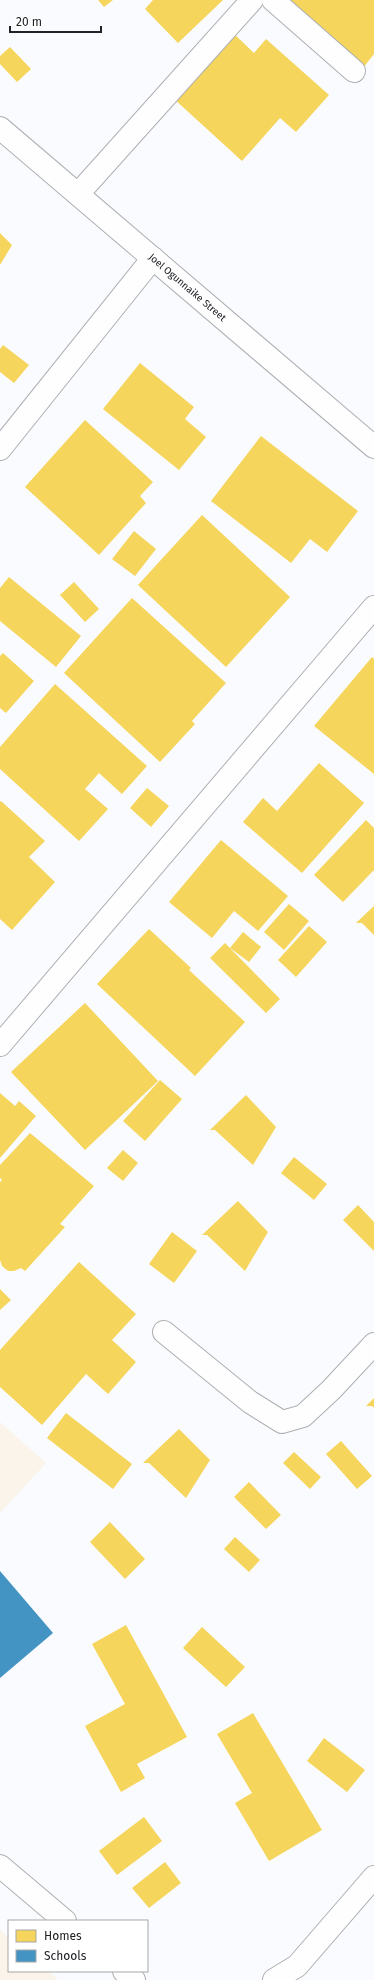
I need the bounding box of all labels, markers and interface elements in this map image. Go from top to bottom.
scale bar [10,8,101,34]
text: 20 m [16,15,42,29]
street label: Joel Ogunnaike Street [146,251,229,324]
legend [8,1920,148,1972]
text: Homes [44,1929,82,1943]
text: Schools [44,1949,87,1963]

